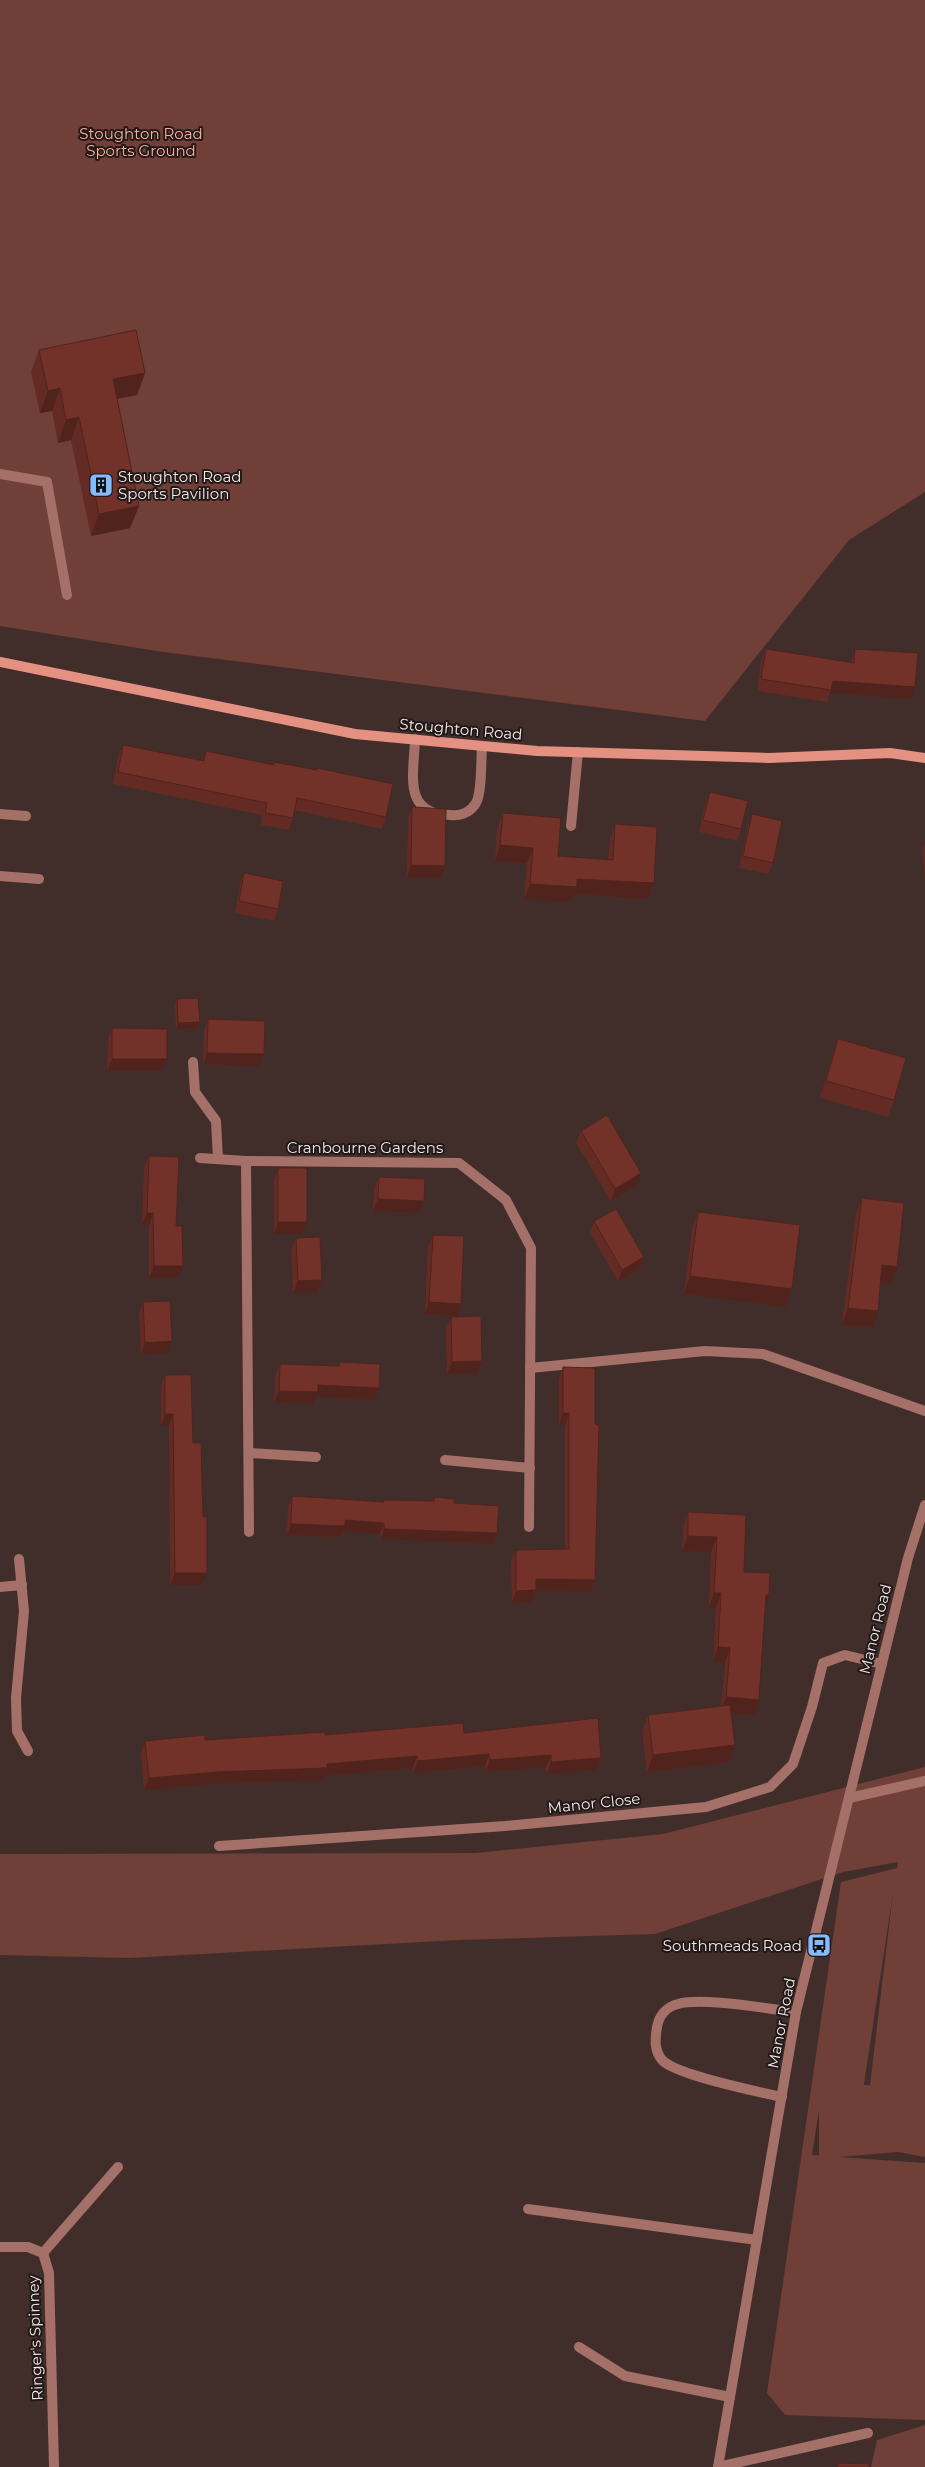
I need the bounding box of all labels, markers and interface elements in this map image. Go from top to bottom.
park label: Stoughton Road Sports Ground [79,124,203,160]
place label: Stoughton Road Sports Pavilion [118,467,241,503]
building icon: Stoughton Road Sports Pavilion [88,472,114,498]
street label: Stoughton Road [399,714,523,744]
street label: Cranbourne Gardens [287,1138,443,1157]
street label: Manor Road [855,1582,895,1676]
street label: Manor Close [547,1789,641,1817]
bus stop icon: Southmeads Road [806,1932,832,1958]
place label: Southmeads Road [663,1936,802,1955]
street label: Manor Road [763,1976,799,2070]
street label: Ringer's Spinney [23,2274,47,2401]

